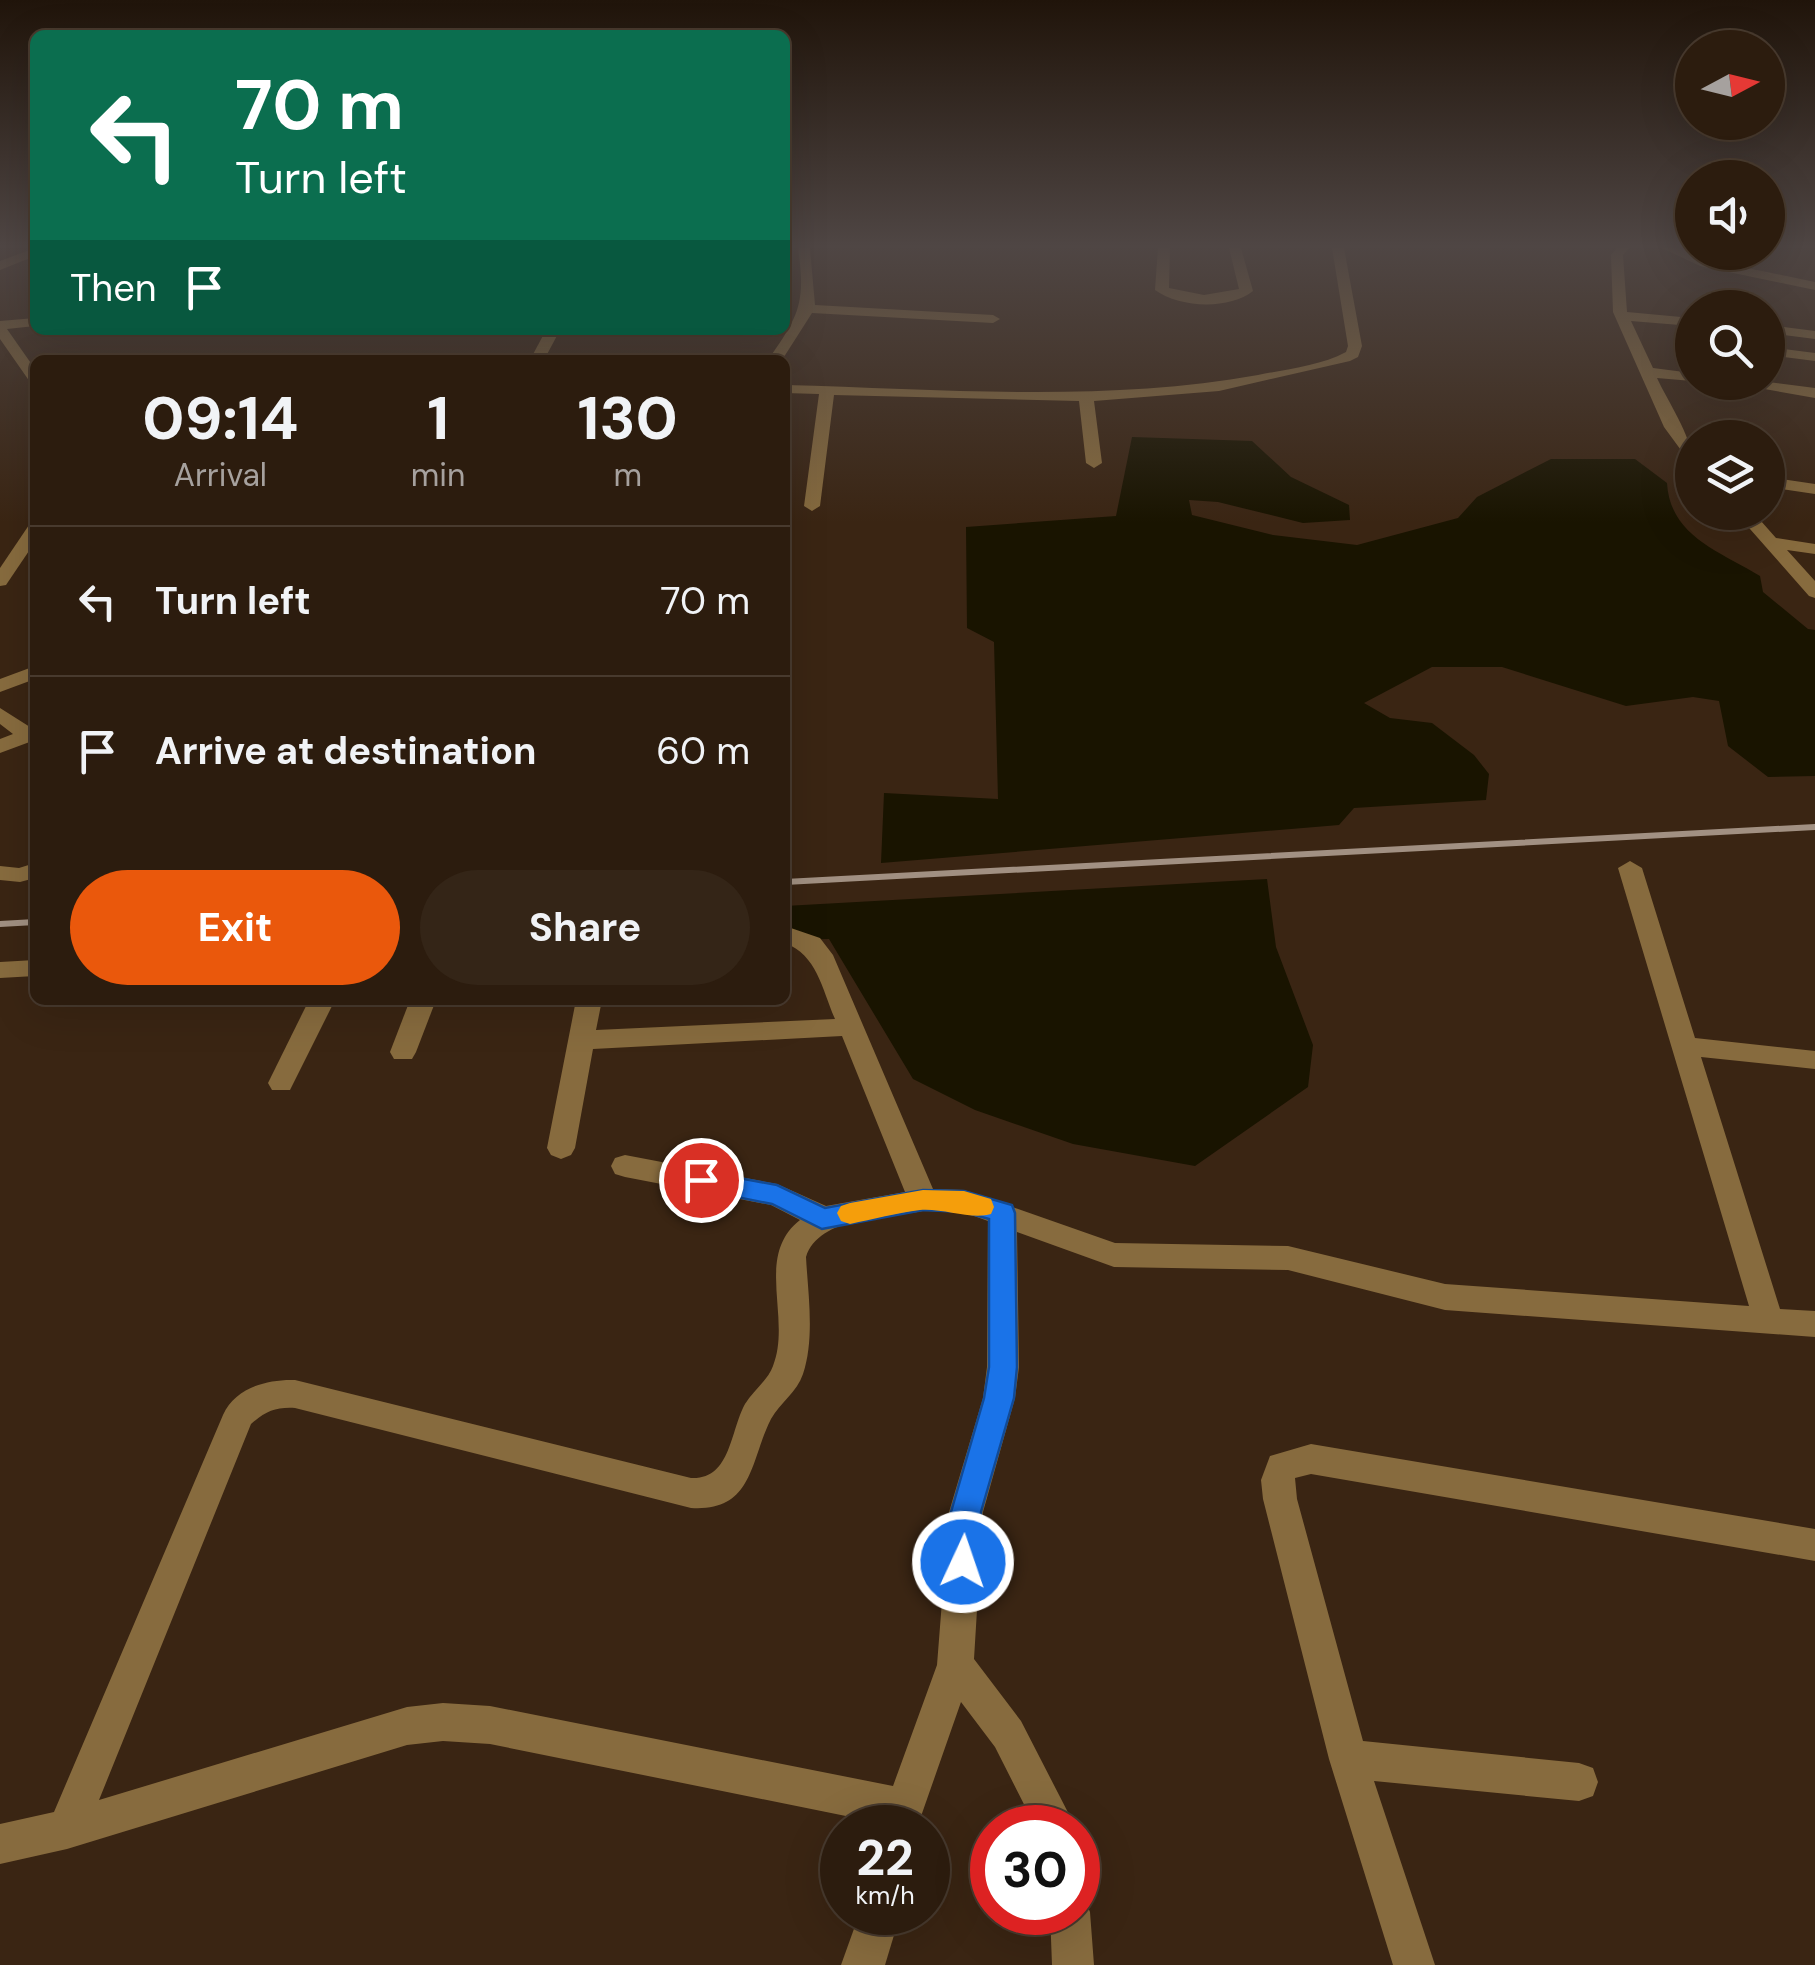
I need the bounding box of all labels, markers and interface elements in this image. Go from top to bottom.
north arrow [1675,30,1785,140]
map controls [1675,30,1785,530]
text: 70 m [235,60,404,151]
icon: left [70,70,200,200]
text: Turn left [235,148,407,207]
button: sound [1675,160,1785,270]
icon: arrive [177,260,232,315]
text: Then [70,263,157,313]
button: search [1675,290,1785,400]
text: 09:14 [142,379,299,458]
text: 1 [427,379,449,458]
text: 130 [578,379,678,458]
button: layers [1675,420,1785,530]
text: Arrival [174,454,267,496]
text: min [411,454,465,496]
text: m [613,454,642,496]
icon: left [70,574,125,629]
text: Turn left [155,576,311,626]
text: 70 m [660,576,750,626]
icon: arrive [70,724,125,779]
text: Arrive at destination [155,726,537,776]
text: 60 m [656,726,750,776]
button: Exit [70,870,400,985]
button: Share [420,870,750,985]
pin [659,1138,744,1223]
icon: arrive [674,1153,729,1208]
position arrow [911,1510,1015,1614]
speed limit sign: 30 [970,1805,1100,1935]
text: 22 [856,1825,914,1891]
text: km/h [855,1879,915,1912]

